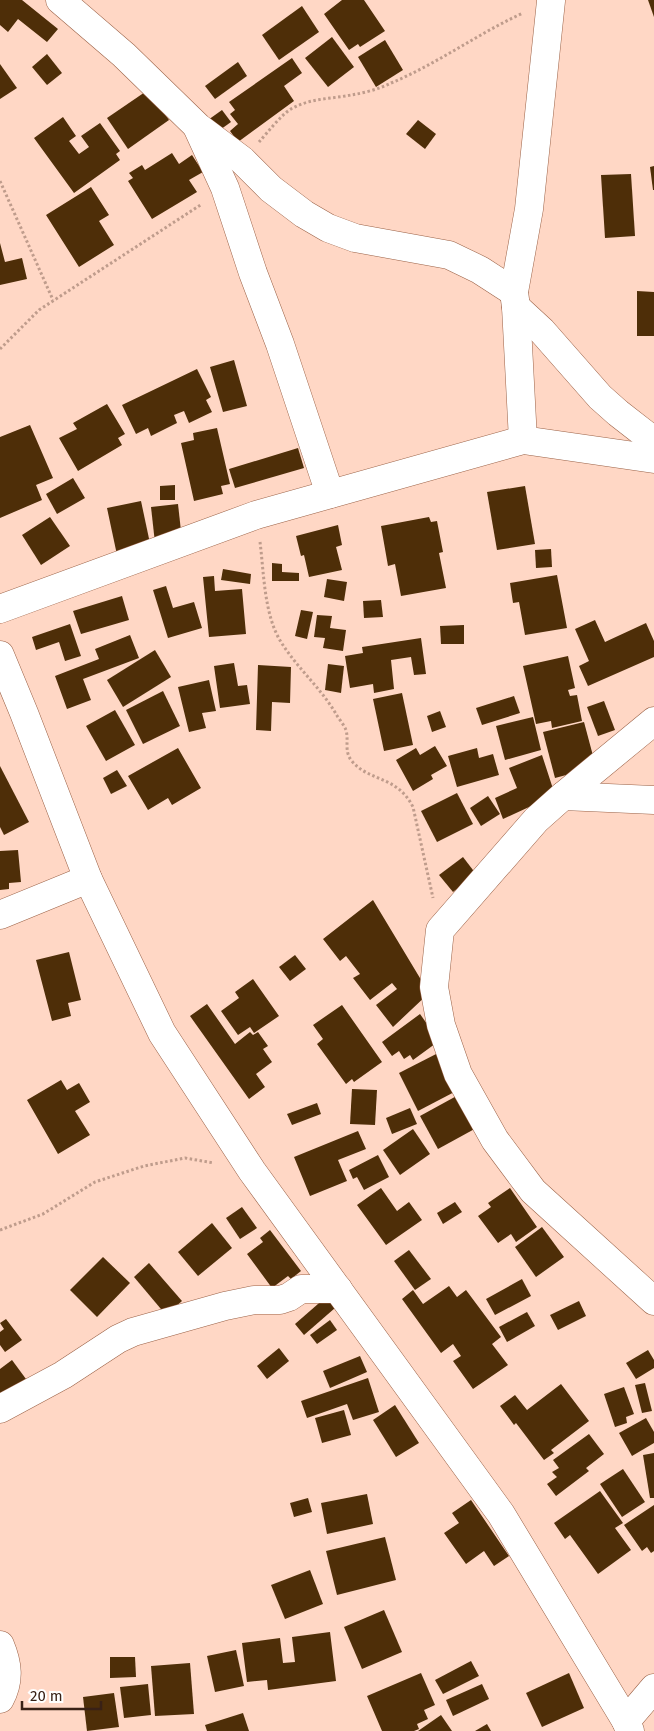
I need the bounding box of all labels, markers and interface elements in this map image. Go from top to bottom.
scale bar [22,1678,101,1710]
text: 20 m [30,1687,63,1705]

